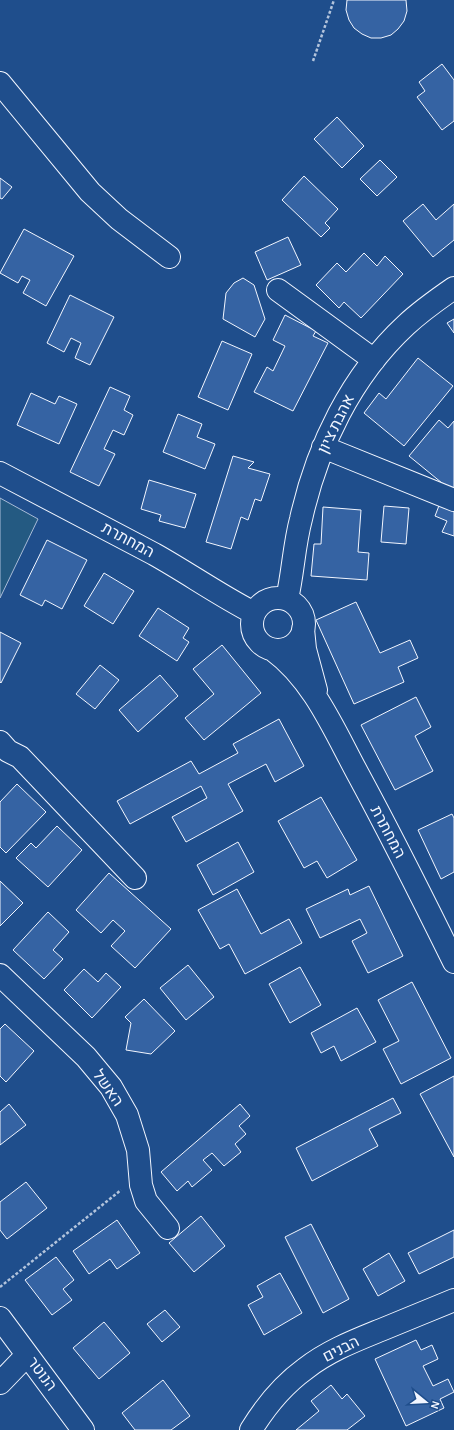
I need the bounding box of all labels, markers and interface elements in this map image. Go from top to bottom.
street label: אהבת ציון [315,392,357,456]
street label: המחתרת [99,520,157,560]
street label: המחתרת [368,803,408,861]
street label: האשל [90,1067,126,1109]
street label: הבנים [320,1333,362,1365]
street label: הנוטר [24,1354,60,1394]
north arrow [406,1382,446,1422]
text: N [429,1400,441,1410]

